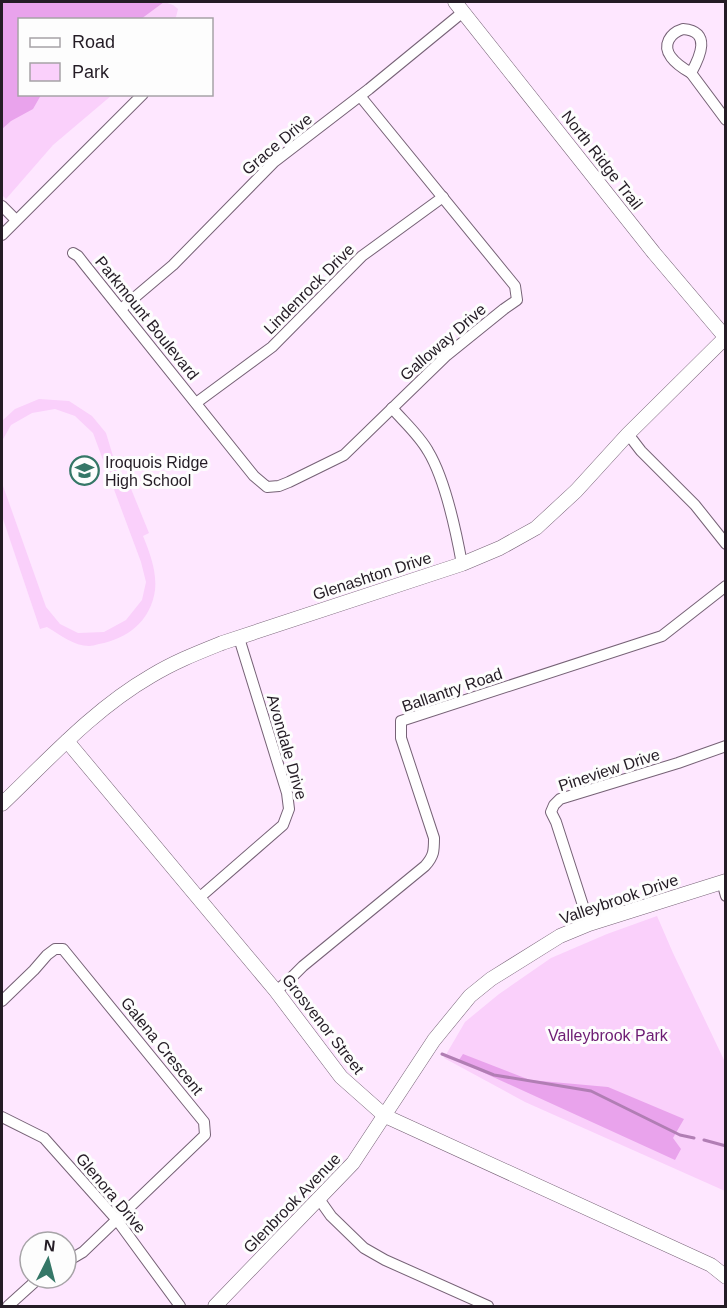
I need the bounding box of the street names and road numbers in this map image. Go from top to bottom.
street label: North Ridge Trail [558,107,646,213]
street label: Grace Drive [239,110,315,178]
street label: Lindenrock Drive [261,240,358,337]
street label: Parkmount Boulevard [92,253,202,383]
street label: Galloway Drive [397,300,489,384]
street label: Glenashton Drive [311,549,434,603]
street label: Ballantry Road [400,665,504,715]
street label: Avondale Drive [264,693,310,801]
street label: Pineview Drive [556,746,662,794]
street label: Valleybrook Drive [558,871,681,927]
street label: Grosvenor Street [279,971,368,1078]
street label: Galena Crescent [118,994,207,1098]
street label: Glenora Drive [73,1150,149,1236]
street label: Glenbrook Avenue [240,1150,344,1256]

